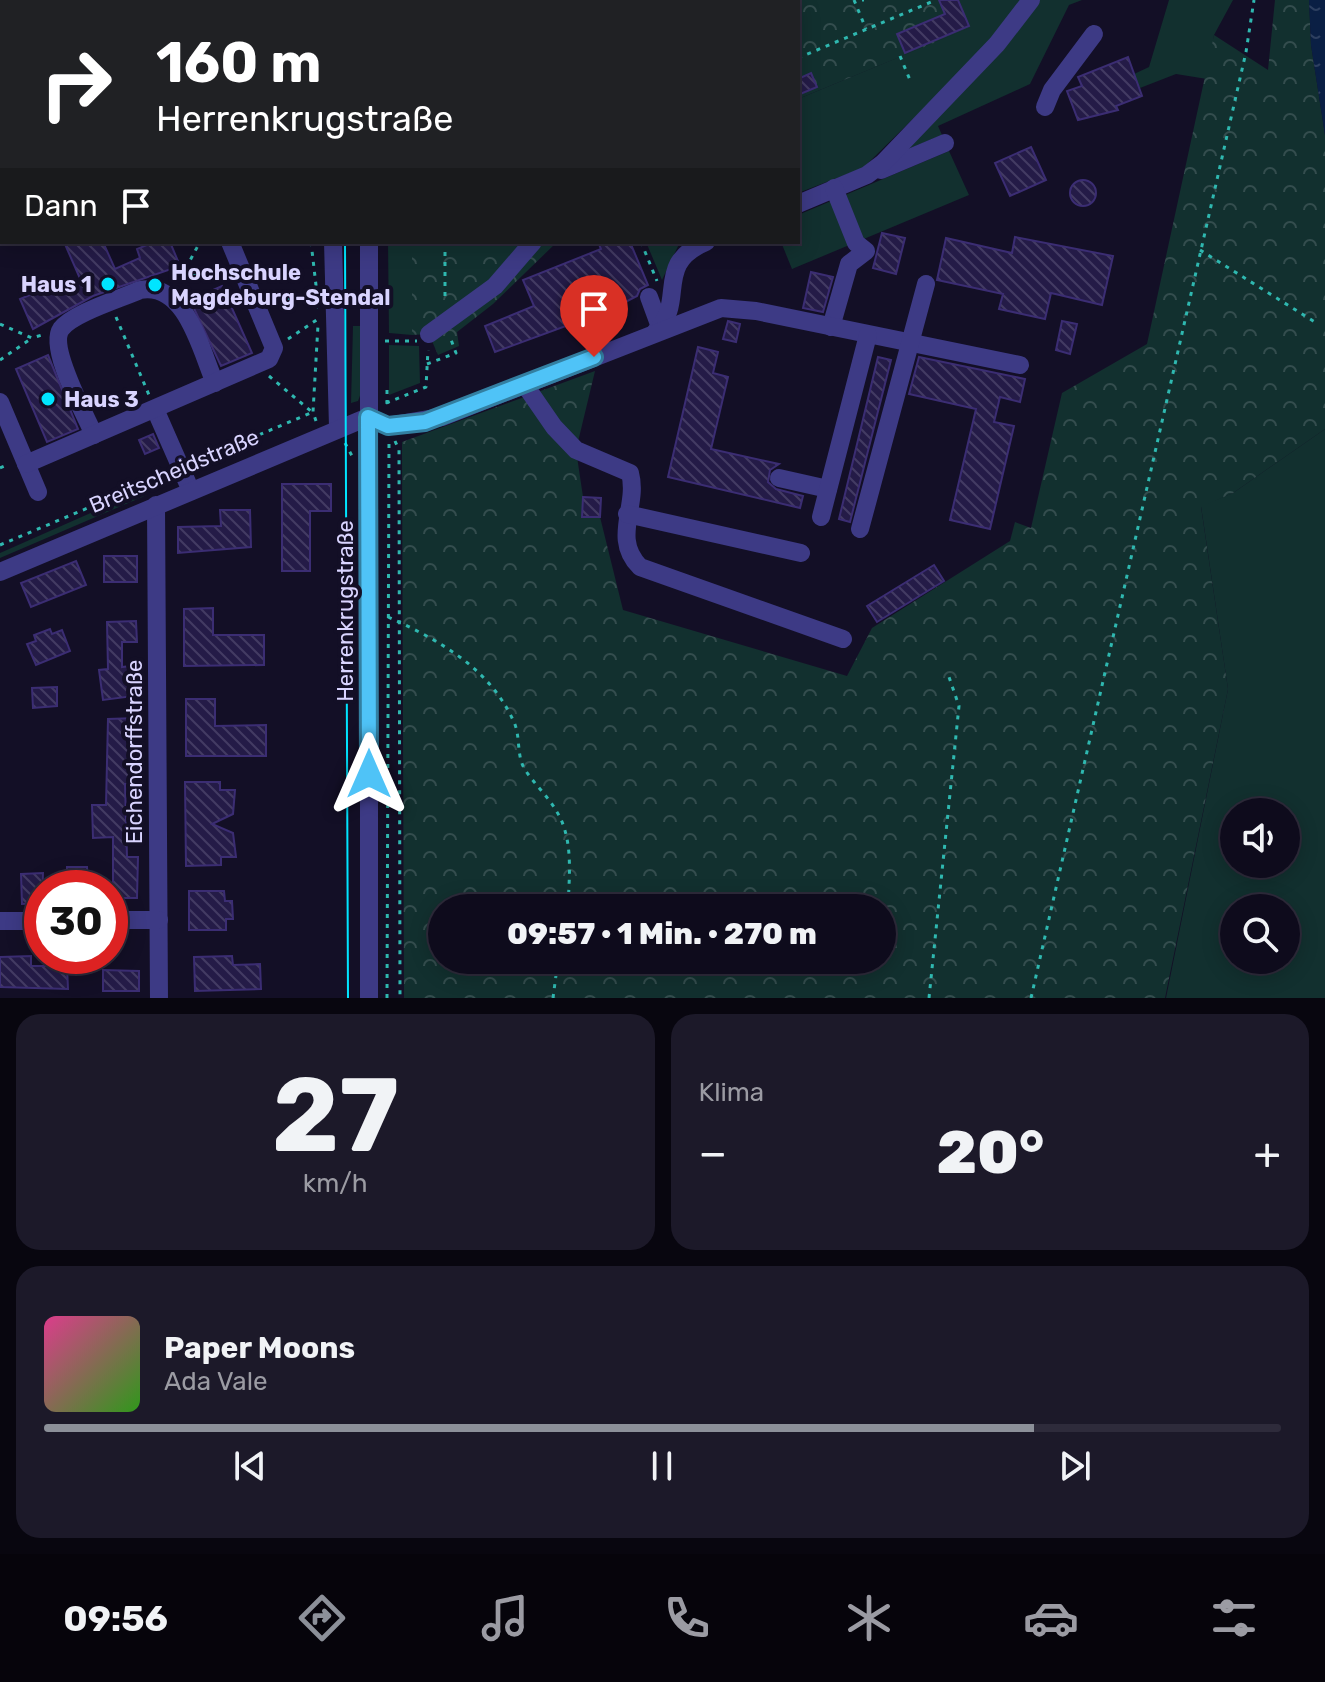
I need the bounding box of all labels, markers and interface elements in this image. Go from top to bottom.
text: 160 m [156,30,322,96]
icon: right [24,32,128,136]
text: Herrenkrugstraße [156,97,453,140]
icon: arrive [114,184,158,228]
text: Dann [24,188,98,224]
place label: Hochschule Magdeburg-Stendal [171,259,390,311]
place label: Haus 1 [21,271,92,298]
marker: Haus 1 [99,275,117,293]
pin [560,275,628,357]
marker: Hochschule Magdeburg-Stendal [146,276,164,294]
icon: arrive [572,287,616,331]
place label: Haus 3 [64,386,139,413]
marker: Haus 3 [39,390,57,408]
street label: Breitscheidstraße [85,423,263,519]
street label: Herrenkrugstraße [332,520,359,702]
street label: Eichendorffstraße [121,660,148,844]
position arrow [327,732,411,816]
map controls [1220,798,1300,974]
button: sound [1220,798,1300,878]
speed limit sign: 30 [24,870,128,974]
button: search [1220,894,1300,974]
text: 09:57 · 1 Min. · 270 m [507,916,817,952]
text: 27 [272,1054,399,1177]
text: Klima [699,1077,764,1108]
text: 20° [936,1117,1044,1188]
text: − [699,1127,727,1179]
text: + [1254,1127,1281,1179]
text: km/h [303,1168,368,1199]
text: Paper Moons [164,1330,355,1366]
text: Ada Vale [164,1366,268,1397]
icon: previous [228,1444,272,1488]
icon: pause [640,1444,684,1488]
icon: next [1053,1444,1097,1488]
icon: directions [294,1590,350,1646]
icon: music [477,1590,533,1646]
icon: phone [659,1590,715,1646]
icon: climate [841,1590,897,1646]
icon: car [1023,1590,1079,1646]
icon: filters [1206,1590,1262,1646]
text: 09:56 [63,1597,168,1640]

